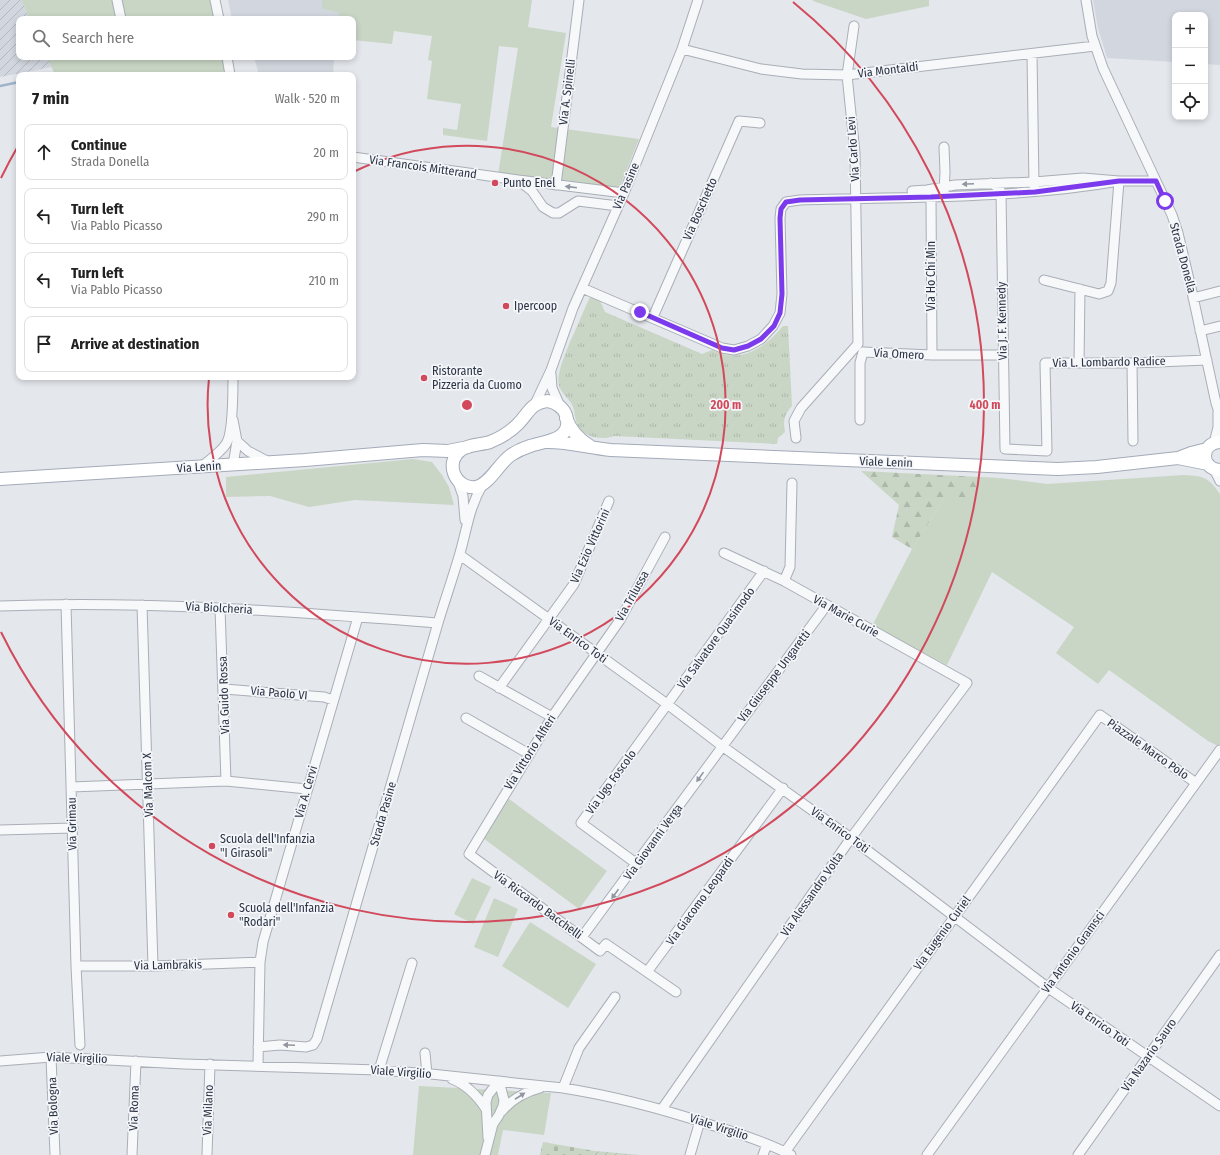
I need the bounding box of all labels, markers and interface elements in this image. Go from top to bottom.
map controls [1172,12,1208,120]
button: + [1172,12,1208,48]
search box [16,16,356,60]
icon: search [30,27,52,49]
text: Search here [62,29,134,47]
button: − [1172,48,1208,84]
street label: Via A. Spinelli [556,58,578,126]
street label: Via Montaldi [857,59,919,81]
button: locate [1172,84,1208,120]
text: 7 min [32,88,69,109]
text: Walk · 520 m [275,91,340,106]
street label: Via Carlo Levi [844,116,862,182]
text: Continue [71,136,127,154]
icon: ahead [33,141,55,163]
text: 20 m [313,145,339,160]
street label: Via Francois Mitterand [368,153,478,181]
text: Strada Donella [71,154,149,169]
street label: Via Pasine [610,160,642,212]
street label: Via Boschetto [680,175,720,243]
place label: Punto Enel [503,176,555,190]
marker: Punto Enel [490,178,500,188]
one-way arrow [961,181,974,187]
one-way arrow [565,183,577,190]
route start [1156,192,1174,210]
text: Turn left [71,200,124,218]
icon: left [33,205,55,227]
text: 290 m [307,209,339,224]
text: Via Pablo Picasso [71,218,163,233]
street label: Strada Donella [1167,221,1199,295]
street label: Via Ho Chi Min [924,241,938,311]
text: Turn left [71,264,124,282]
icon: left [33,269,55,291]
text: 210 m [309,273,339,288]
street label: Via J. F. Kennedy [994,281,1010,360]
text: Via Pablo Picasso [71,282,163,297]
place label: Ipercoop [514,299,557,313]
marker: Ipercoop [501,301,511,311]
route end [631,303,649,321]
icon: arrive [33,333,55,355]
text: Arrive at destination [71,335,199,353]
street label: Via Omero [873,346,925,362]
street label: Via L. Lombardo Radice [1052,354,1166,370]
place label: Ristorante Pizzeria da Cuomo [432,364,522,392]
marker: Ristorante Pizzeria da Cuomo [419,373,429,383]
centre of rings [460,398,474,412]
text: 200 m [710,398,741,412]
text: 400 m [970,398,1000,412]
street label: Viale Lenin [859,454,913,470]
street label: Via Lenin [176,458,222,476]
street label: Via Ezio Vittorini [567,507,613,585]
street label: Via Trilussa [612,568,652,624]
street label: Via Salvatore Quasimodo [674,584,758,692]
street label: Via Marie Curie [810,592,882,640]
street label: Via Biolcheria [185,599,253,617]
street label: Via Enrico Toti [546,614,610,666]
street label: Via Giuseppe Ungaretti [735,627,813,725]
street label: Via Guido Rossa [216,656,232,734]
street label: Via Paolo VI [250,684,308,702]
street label: Via Vittorio Alfieri [501,712,559,792]
street label: Piazzale Marco Polo [1105,716,1191,782]
street label: Via Ugo Foscolo [583,747,639,817]
street label: Via Malcom X [140,752,156,817]
street label: Via A. Cervi [292,764,320,820]
one-way arrow [695,772,704,783]
street label: Strada Pasine [367,780,399,848]
street label: Via Grimau [65,797,79,851]
street label: Via Giovanni Verga [621,801,685,883]
street label: Via Enrico Toti [808,804,872,856]
place label: Scuola dell'Infanzia "I Girasoli" [220,832,315,860]
marker: Scuola dell'Infanzia "I Girasoli" [207,841,217,851]
street label: Via Alessandro Volta [778,849,846,939]
street label: Via Giacomo Leopardi [663,854,737,948]
street label: Via Riccardo Bacchelli [491,868,585,942]
one-way arrow [611,888,619,899]
street label: Via Eugenio Curiel [911,893,973,973]
place label: Scuola dell'Infanzia "Rodari" [239,901,334,929]
street label: Via Antonio Gramsci [1039,908,1107,996]
marker: Scuola dell'Infanzia "Rodari" [226,910,236,920]
street label: Via Lambrakis [134,957,202,973]
street label: Via Enrico Toti [1068,998,1132,1050]
street label: Via Nazario Sauro [1119,1016,1179,1094]
one-way arrow [283,1042,295,1049]
street label: Viale Virgilio [46,1050,108,1066]
street label: Viale Virgilio [370,1063,432,1081]
street label: Via Bologna [45,1077,61,1135]
street label: Via Milano [200,1084,216,1136]
street label: Via Roma [126,1085,142,1131]
one-way arrow [515,1092,525,1100]
street label: Viale Virgilio [688,1111,750,1143]

